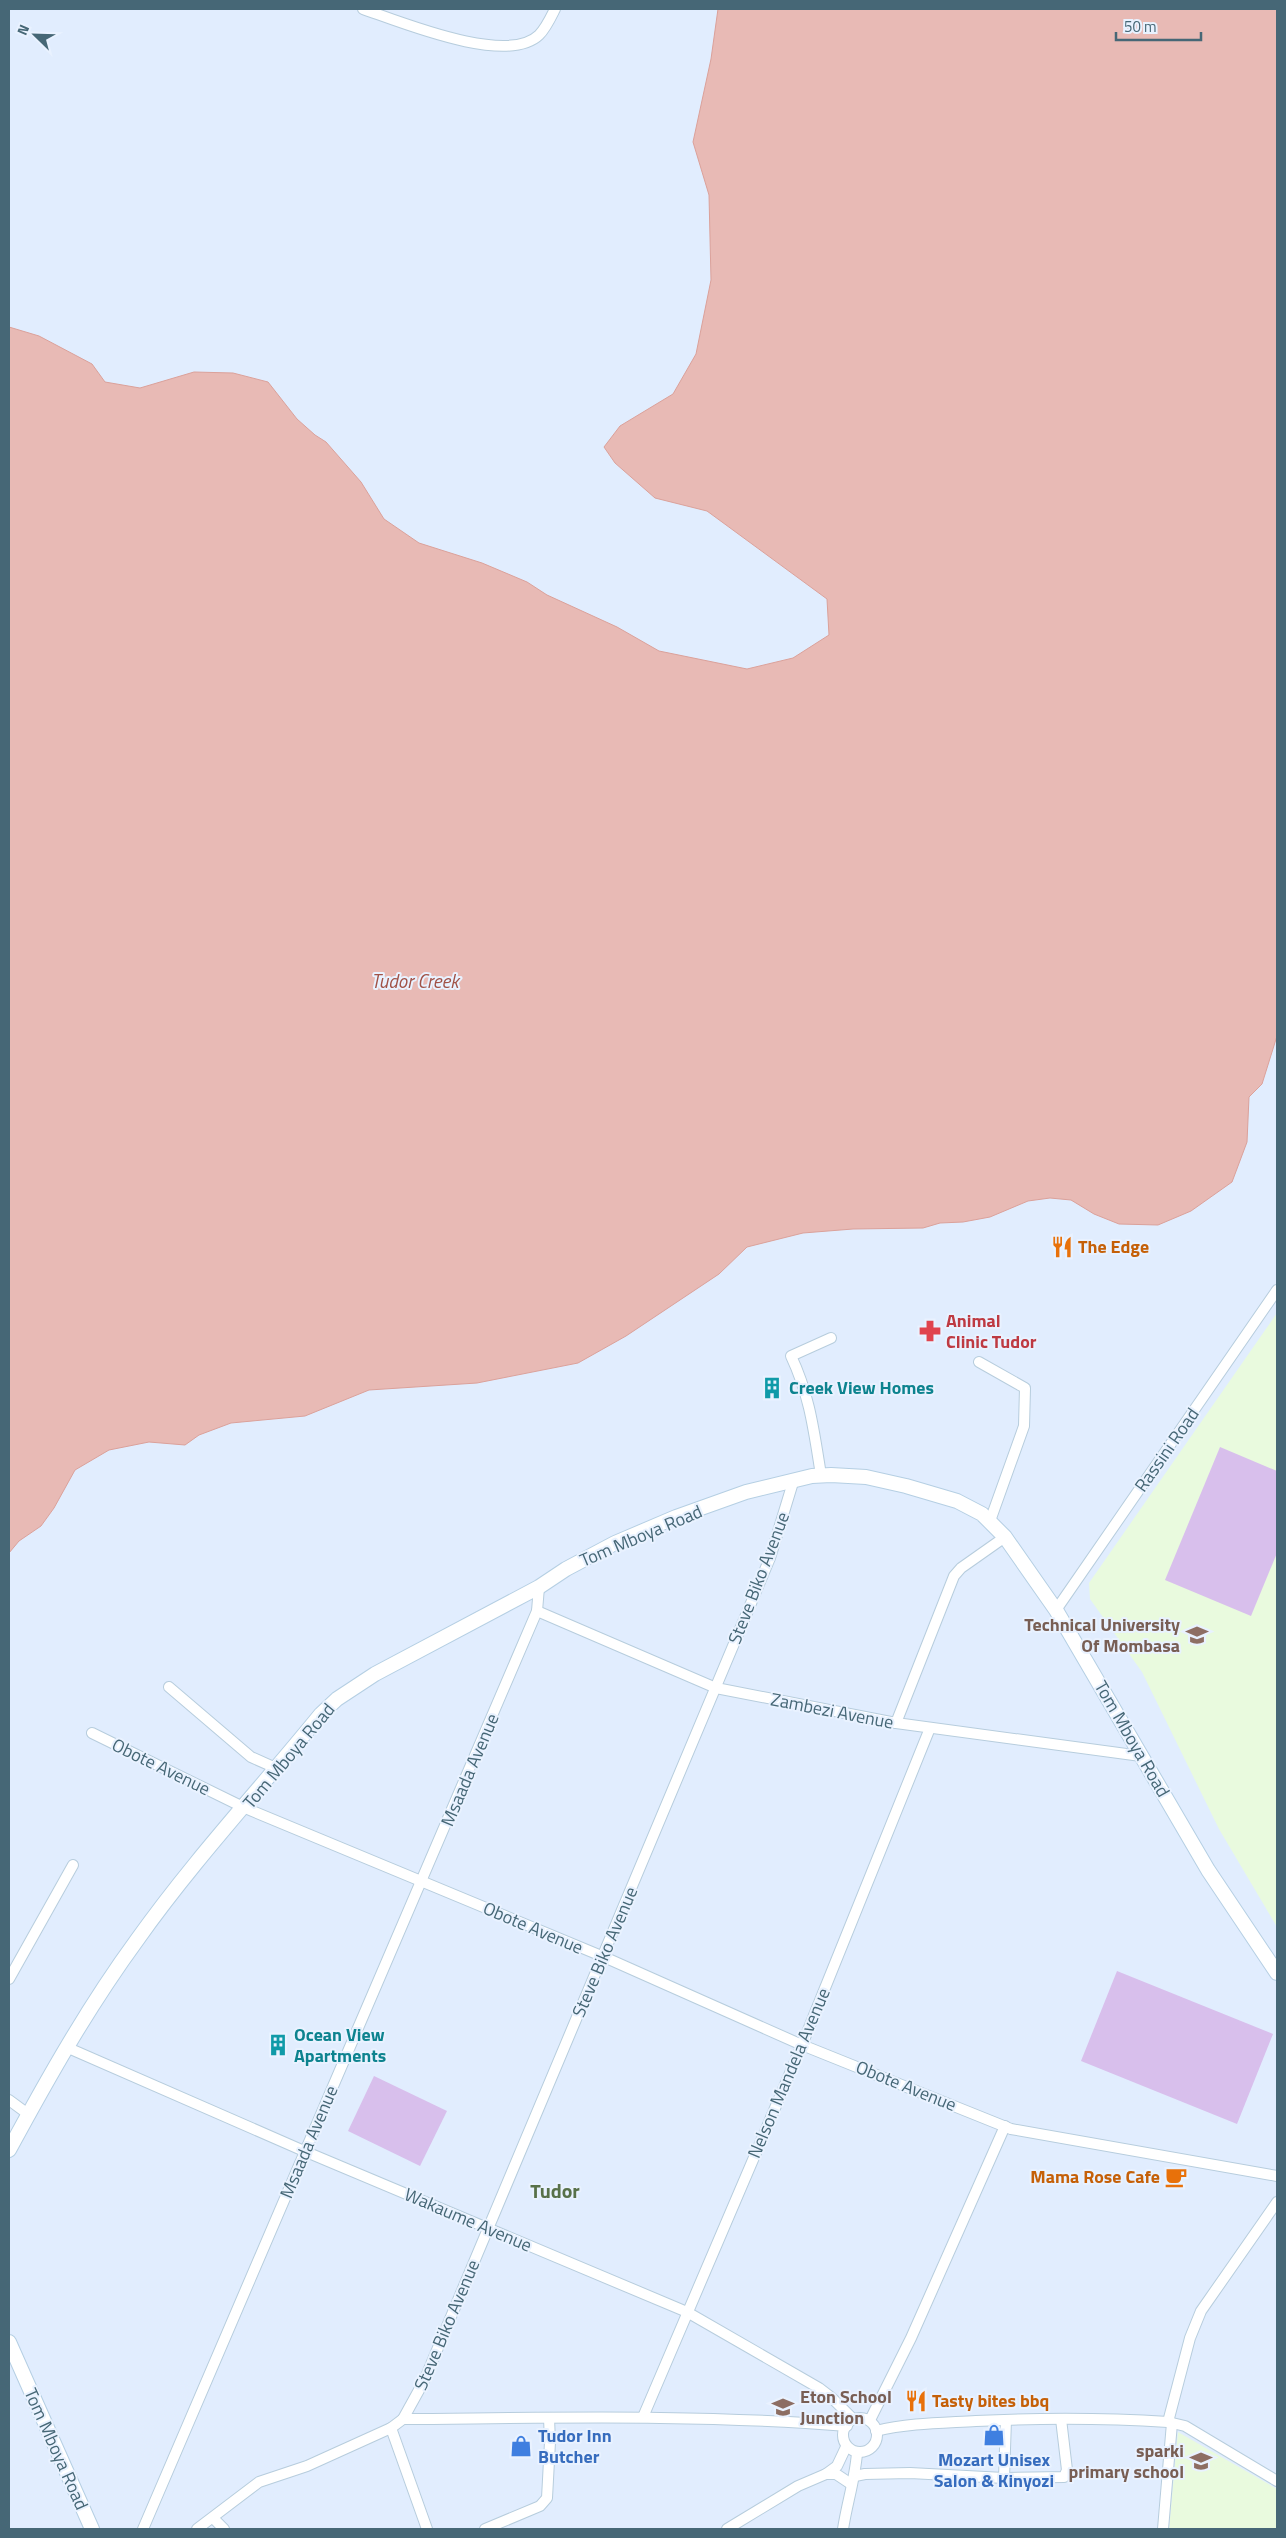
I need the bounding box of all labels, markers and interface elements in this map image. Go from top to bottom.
north arrow [10,10,60,60]
scale bar [1116,10,1201,42]
text: 50 m [1124,15,1157,38]
text: N [11,21,34,38]
water label: Tudor Creek [371,966,461,995]
place label: The Edge [1078,1233,1149,1260]
restaurant icon: The Edge [1049,1234,1075,1260]
place label: Animal Clinic Tudor [946,1307,1037,1355]
pharmacy icon: Animal Clinic Tudor [917,1318,943,1344]
place label: Creek View Homes [789,1374,934,1401]
building icon: Creek View Homes [759,1375,785,1401]
street label: Rassini Road [1128,1402,1206,1497]
street label: Tom Mboya Road [575,1498,706,1574]
street label: Steve Biko Avenue [721,1508,796,1648]
place label: Technical University Of Mombasa [1024,1611,1180,1659]
school or university icon: Technical University Of Mombasa [1184,1622,1210,1648]
street label: Tom Mboya Road [1088,1675,1177,1802]
street label: Zambezi Avenue [768,1685,896,1736]
street label: Tom Mboya Road [236,1697,341,1814]
street label: Msaada Avenue [434,1709,505,1830]
street label: Obote Avenue [107,1731,215,1802]
street label: Steve Biko Avenue [565,1882,644,2021]
street label: Obote Avenue [479,1894,587,1961]
street label: Nelson Mandela Avenue [740,1983,837,2162]
place label: Ocean View Apartments [294,2021,386,2069]
building icon: Ocean View Apartments [265,2032,291,2058]
street label: Obote Avenue [852,2053,961,2118]
street label: Msaada Avenue [273,2081,344,2202]
place label: Mama Rose Cafe [1030,2163,1160,2190]
cafe icon: Mama Rose Cafe [1163,2164,1189,2190]
district label: Tudor [530,2175,580,2206]
street label: Wakaume Avenue [400,2180,536,2259]
street label: Steve Biko Avenue [407,2255,486,2394]
place label: Eton School Junction [800,2383,892,2431]
street label: Tom Mboya Road [18,2384,95,2514]
place label: Tasty bites bbq [932,2387,1049,2414]
restaurant icon: Tasty bites bbq [903,2388,929,2414]
school or university icon: Eton School Junction [770,2394,796,2420]
place label: Tudor Inn Butcher [538,2422,612,2470]
shop icon: Mozart Unisex Salon & Kinyozi [981,2422,1007,2448]
shop icon: Tudor Inn Butcher [508,2433,534,2459]
place label: sparki primary school [1068,2437,1184,2485]
place label: Mozart Unisex Salon & Kinyozi [934,2446,1054,2494]
school or university icon: sparki primary school [1188,2448,1214,2474]

